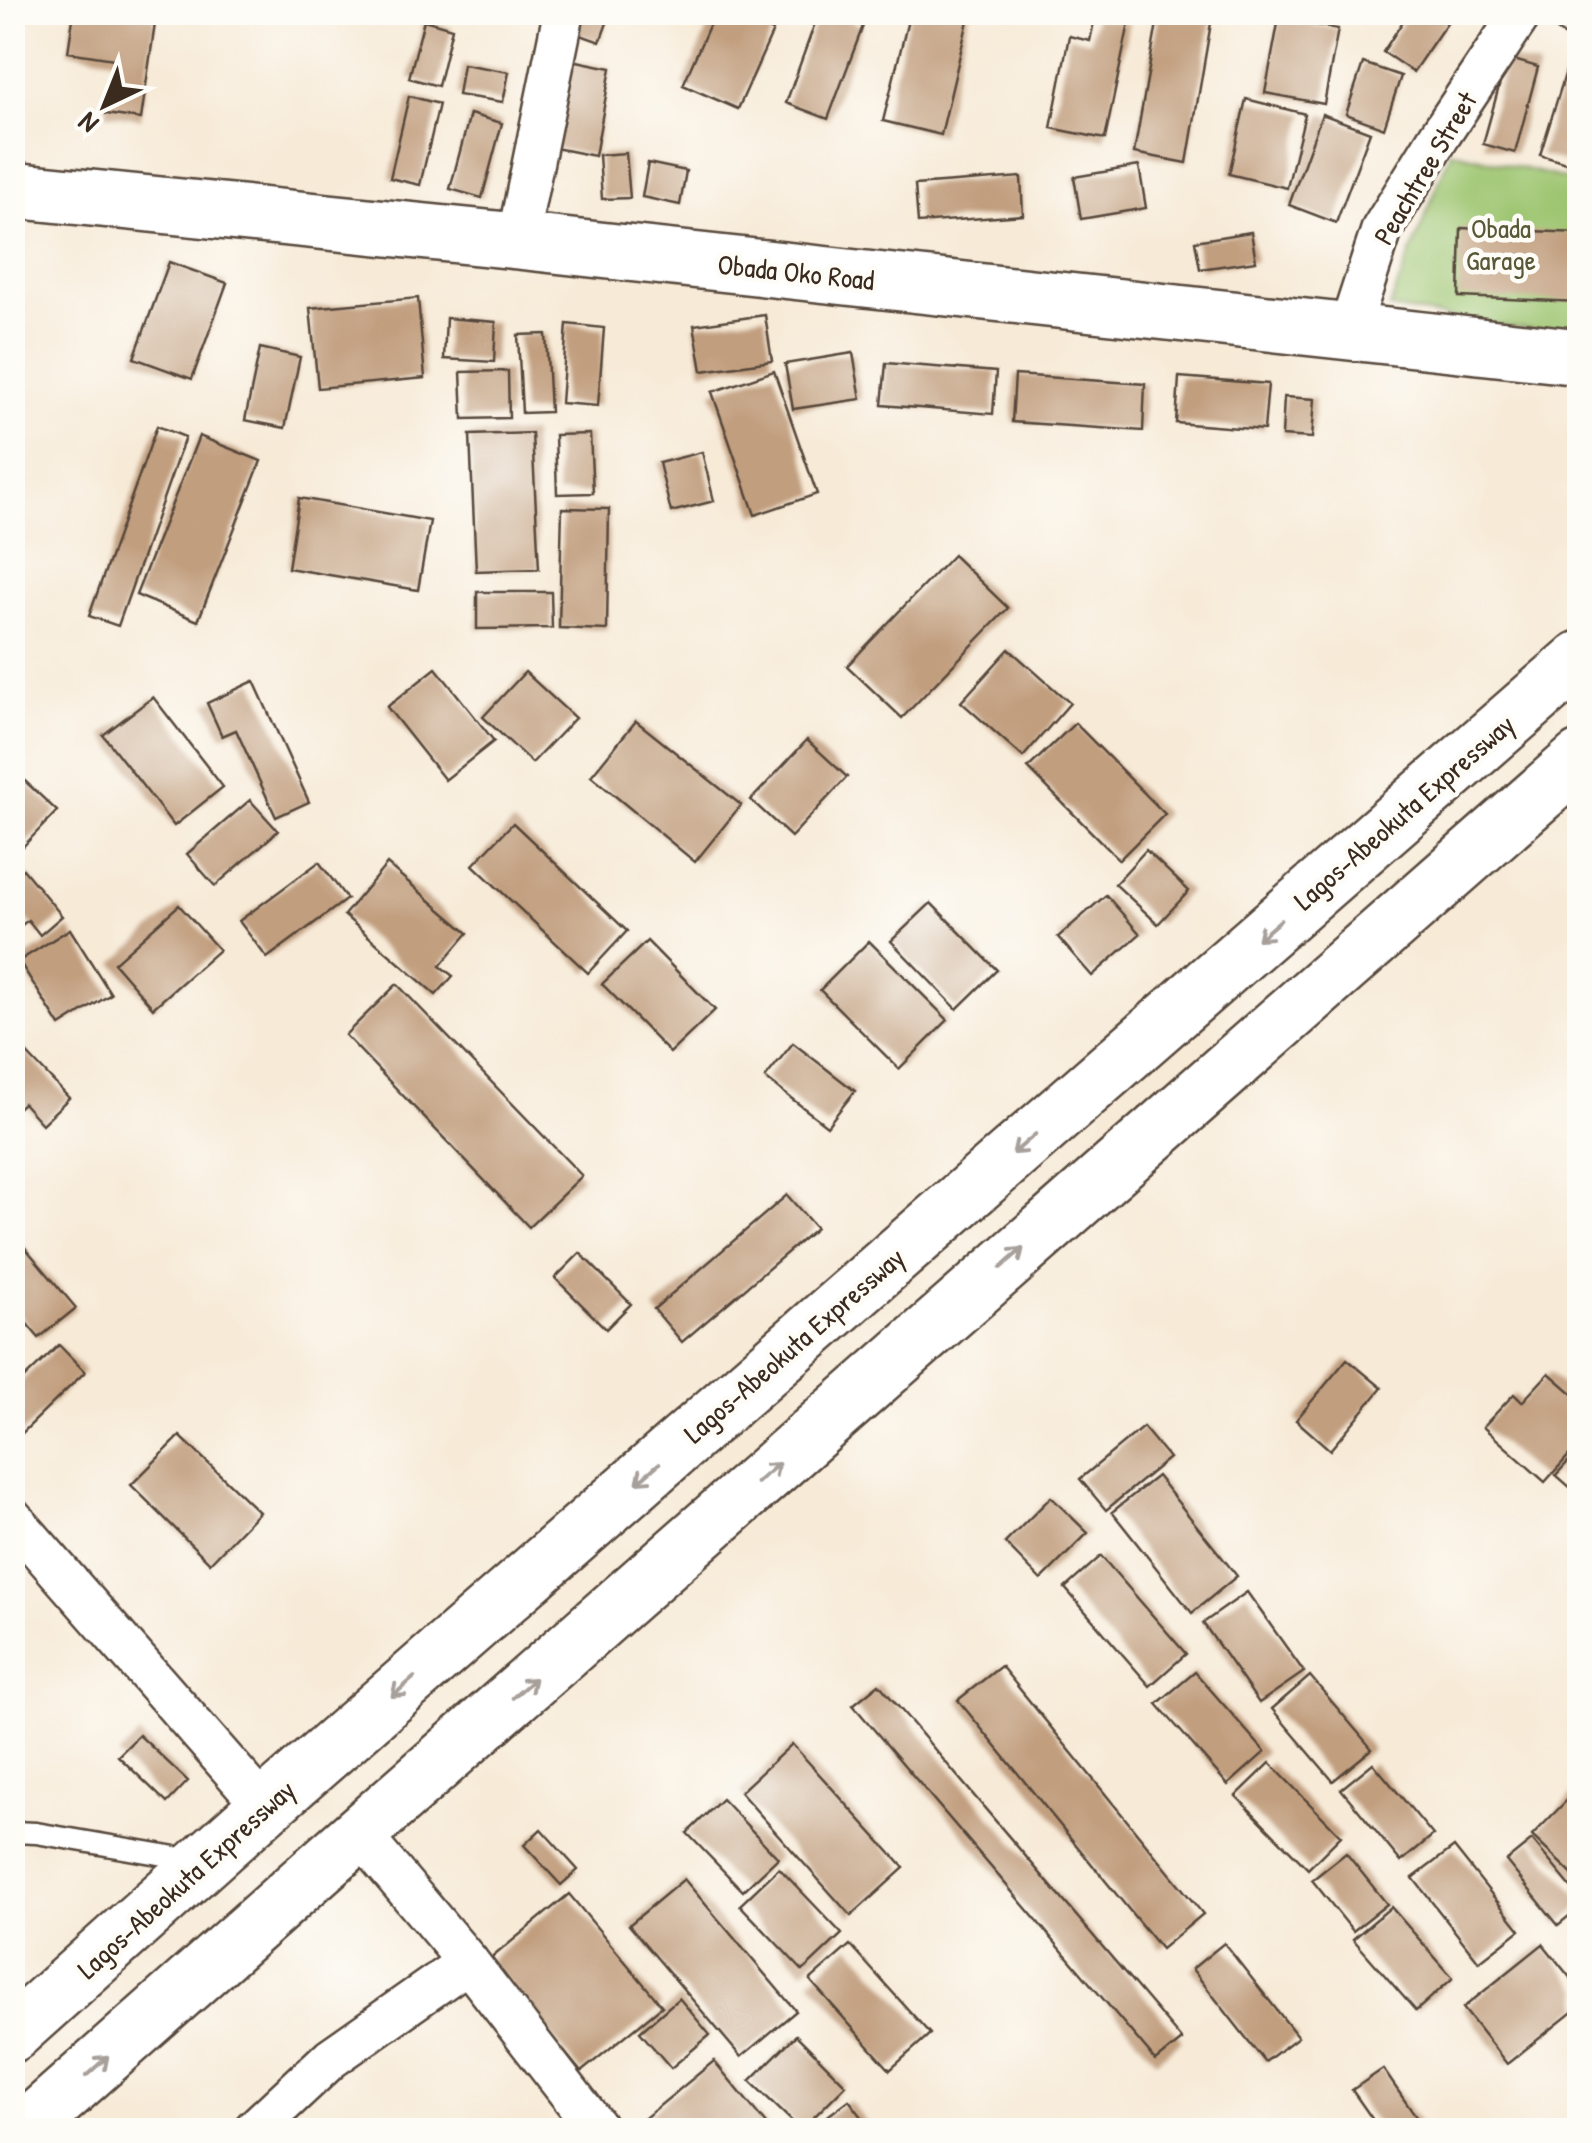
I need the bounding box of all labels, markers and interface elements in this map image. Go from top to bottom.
north arrow [55,55,155,155]
street label: Peachtree Street [1364,84,1486,252]
text: N [69,104,106,142]
park label: Obada Garage [1466,209,1536,279]
street label: Obada Oko Road [716,245,876,299]
street label: Lagos-Abeokuta Expressway [1286,705,1523,918]
one-way arrow [1257,919,1282,942]
one-way arrow [1012,1133,1037,1156]
street label: Lagos-Abeokuta Expressway [676,1238,913,1451]
one-way arrow [999,1247,1024,1270]
one-way arrow [635,1462,661,1484]
one-way arrow [755,1462,780,1485]
one-way arrow [391,1675,416,1698]
one-way arrow [511,1676,536,1699]
street label: Lagos-Abeokuta Expressway [69,1771,303,1987]
one-way arrow [84,2054,109,2077]

